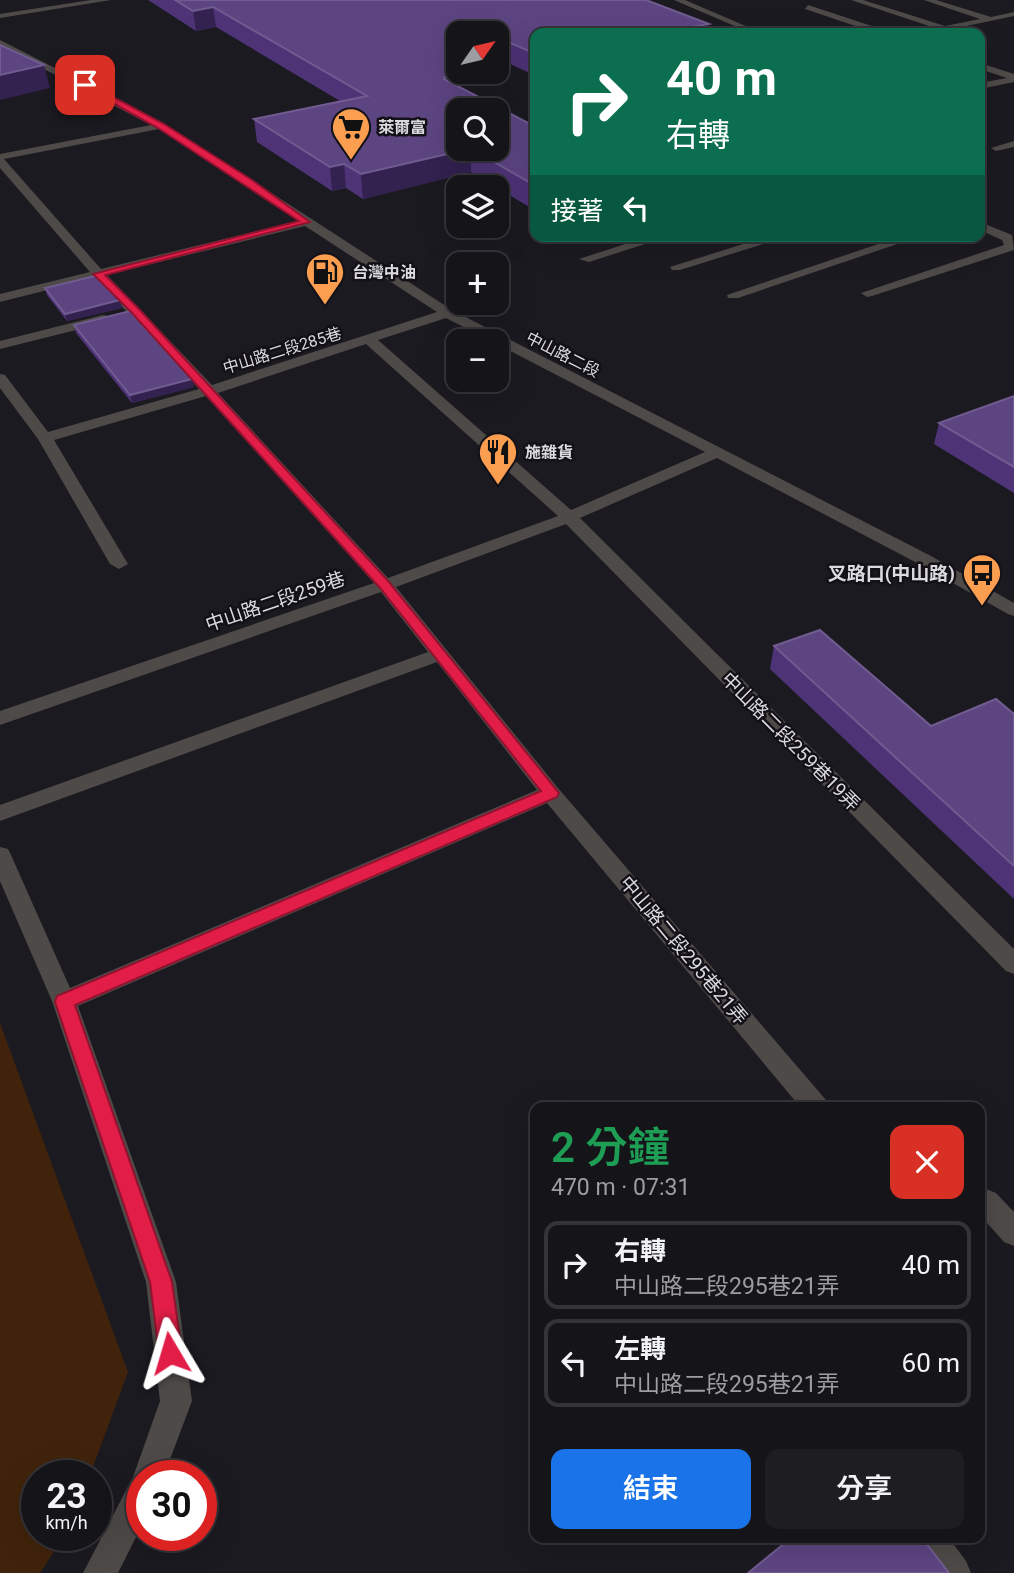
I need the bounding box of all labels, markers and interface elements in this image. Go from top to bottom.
north arrow [446,21,509,84]
map controls [446,21,509,392]
text: 40 m [666,50,777,107]
pin [55,55,115,115]
icon: right [551,56,642,147]
icon: arrive [66,66,104,104]
button: search [446,98,509,161]
supermarket icon: 萊爾富 [330,106,372,161]
text: 右轉 [666,116,730,154]
place label: 萊爾富 [378,118,426,137]
button: layers [446,175,509,238]
icon: left [617,189,655,227]
text: 接著 [551,196,603,226]
fuel station icon: 台灣中油 [304,251,346,306]
button: + [446,252,509,315]
place label: 台灣中油 [352,263,416,282]
street label: 中山路二段285巷 [221,323,344,378]
street label: 中山路二段 [523,328,603,381]
button: − [446,329,509,392]
restaurant icon: 施雜貨 [477,431,519,486]
place label: 施雜貨 [525,443,573,462]
bus stop icon: 叉路口(中山路) [961,552,1003,607]
place label: 叉路口(中山路) [828,562,955,585]
street label: 中山路二段259巷 [202,567,348,636]
street label: 中山路二段259巷19弄 [717,667,865,815]
street label: 中山路二段295巷21弄 [615,872,752,1029]
text: 2 分鐘 [551,1123,669,1172]
button: close [890,1125,964,1199]
text: 470 m · 07:31 [551,1174,690,1201]
text: 右轉 [614,1236,666,1266]
icon: right [555,1246,593,1284]
text: 40 m [902,1250,960,1280]
text: 中山路二段295巷21弄 [614,1273,840,1300]
position arrow [133,1316,207,1390]
text: 左轉 [614,1334,666,1364]
icon: left [555,1344,593,1382]
text: 60 m [902,1348,960,1378]
text: 中山路二段295巷21弄 [614,1371,840,1398]
button: 結束 [551,1449,751,1529]
button: 分享 [765,1449,964,1529]
speed limit sign: 30 [126,1460,217,1551]
text: 23 [46,1476,87,1517]
text: km/h [45,1512,88,1533]

